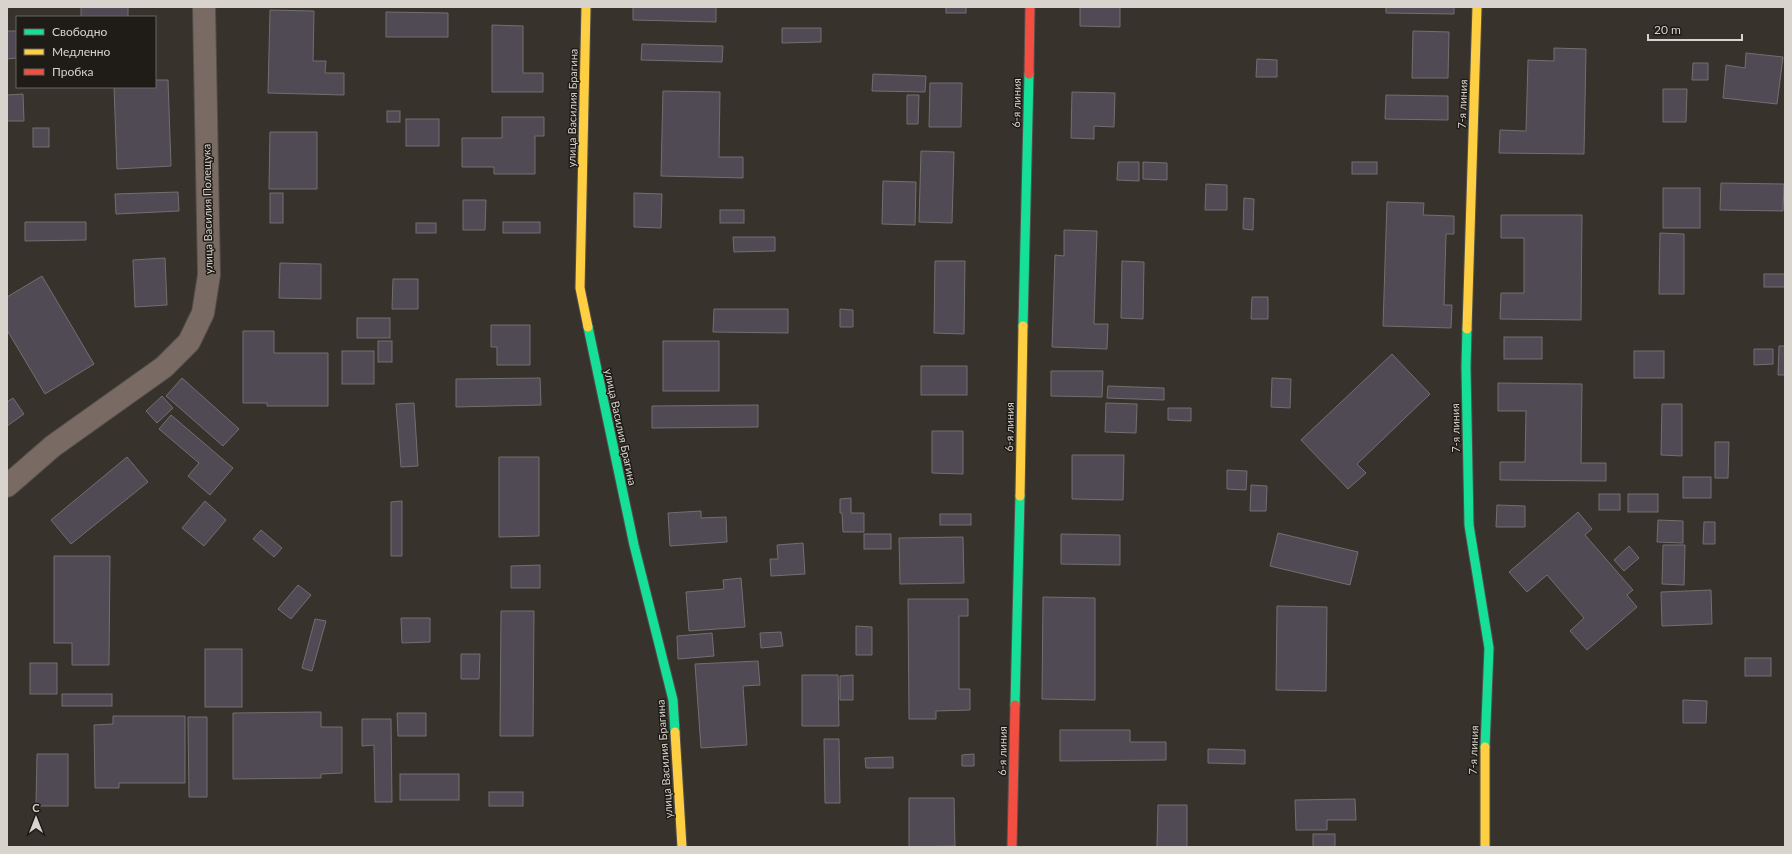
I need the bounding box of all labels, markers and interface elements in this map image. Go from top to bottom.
legend [16,16,156,88]
scale bar [1648,16,1742,42]
text: 20 m [1654,22,1681,37]
text: Свободно [52,24,108,39]
text: Медленно [52,44,111,59]
street label: улица Василия Брагина [564,48,580,168]
text: Пробка [52,64,93,79]
street label: 6-я линия [1009,78,1023,128]
street label: 7-я линия [1455,79,1469,129]
street label: улица Василия Полещука [199,144,215,274]
street label: улица Василия Брагина [602,368,640,486]
street label: 6-я линия [1002,402,1016,452]
street label: 7-я линия [1448,403,1462,453]
street label: улица Василия Брагина [653,699,675,819]
street label: 7-я линия [1466,725,1480,775]
street label: 6-я линия [995,726,1009,776]
north arrow [16,798,56,838]
text: С [32,801,40,814]

